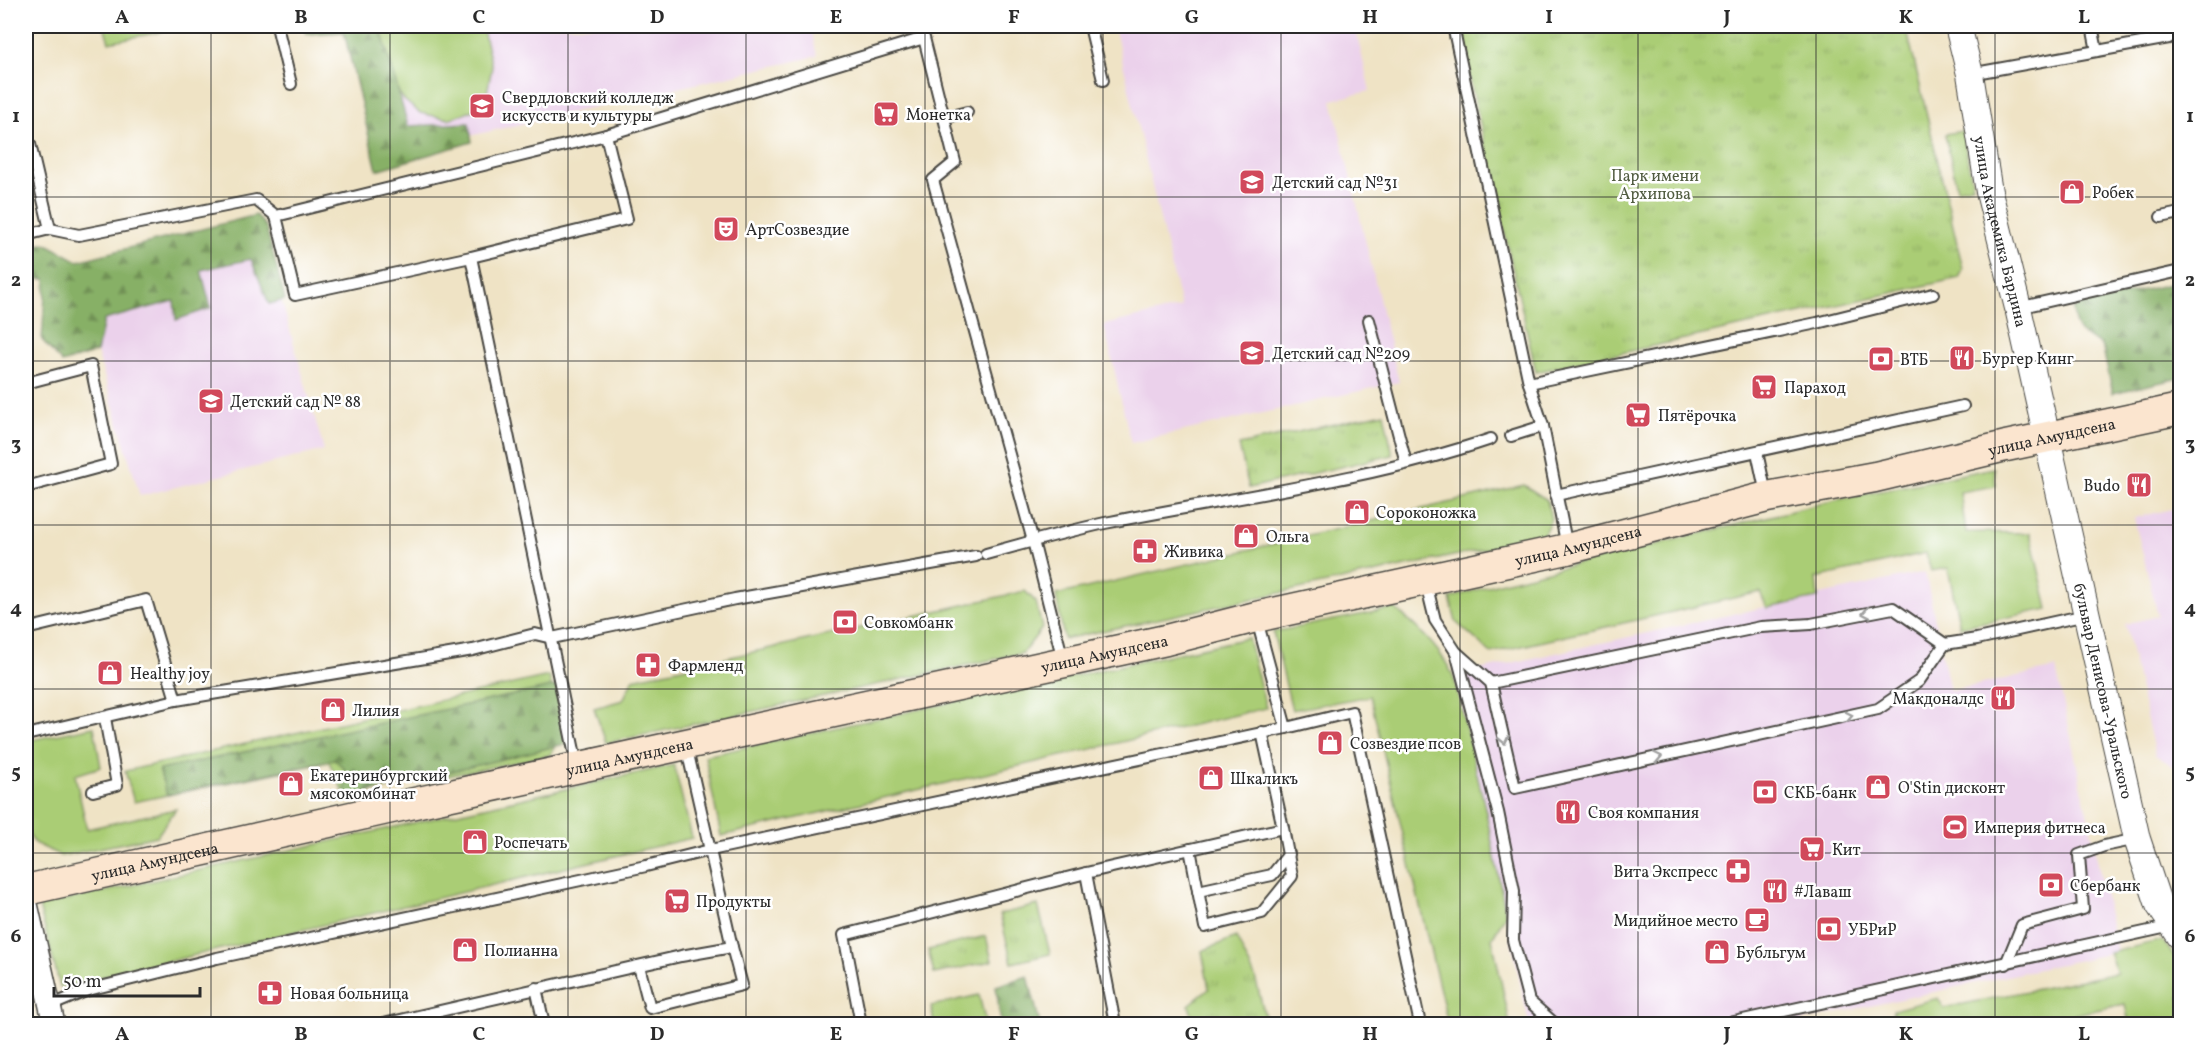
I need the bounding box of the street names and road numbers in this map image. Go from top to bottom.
street label: улица Академика Бардина [1967,134,2031,330]
street label: улица Амундсена [1986,414,2118,463]
street label: улица Амундсена [1513,521,1644,573]
street label: бульвар Денисова-Уральского [2067,581,2137,801]
street label: улица Амундсена [1039,631,1170,680]
street label: улица Амундсена [564,734,696,783]
street label: улица Амундсена [90,838,221,888]

